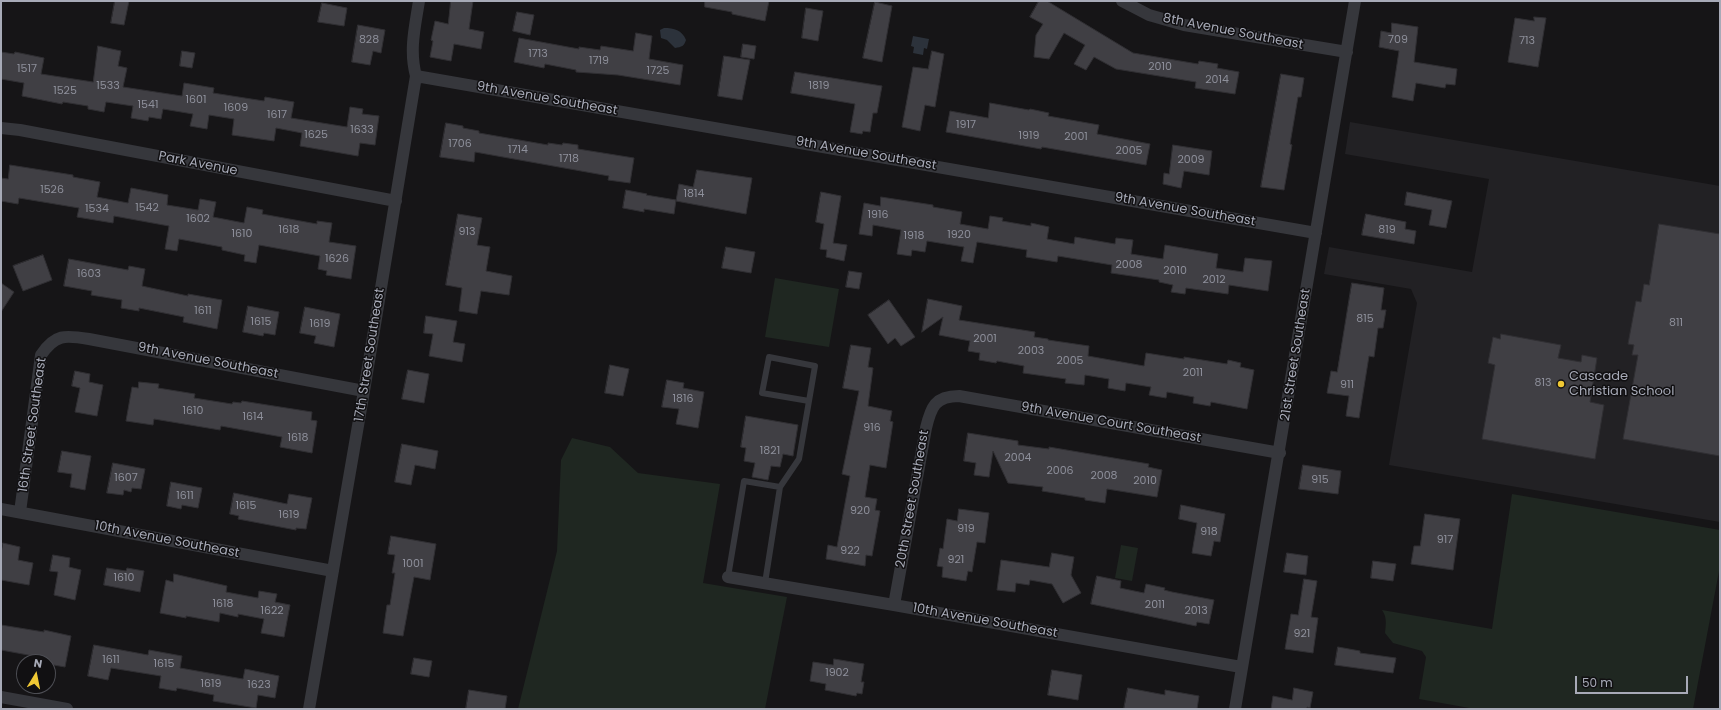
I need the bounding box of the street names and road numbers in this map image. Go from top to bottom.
street label: 8th Avenue Southeast [1161,11,1305,53]
street label: 9th Avenue Southeast [475,79,619,119]
street label: 9th Avenue Southeast [794,134,938,174]
street label: Park Avenue [157,149,239,179]
street label: 9th Avenue Southeast [1113,190,1257,230]
street label: 17th Street Southeast [352,287,388,423]
street label: 21st Street Southeast [1278,288,1314,422]
street label: 9th Avenue Southeast [136,340,280,382]
street label: 16th Street Southeast [16,356,50,494]
street label: 9th Avenue Court Southeast [1020,399,1202,447]
street label: 20th Street Southeast [893,429,933,569]
street label: 10th Avenue Southeast [93,518,241,562]
street label: 10th Avenue Southeast [911,601,1059,641]

